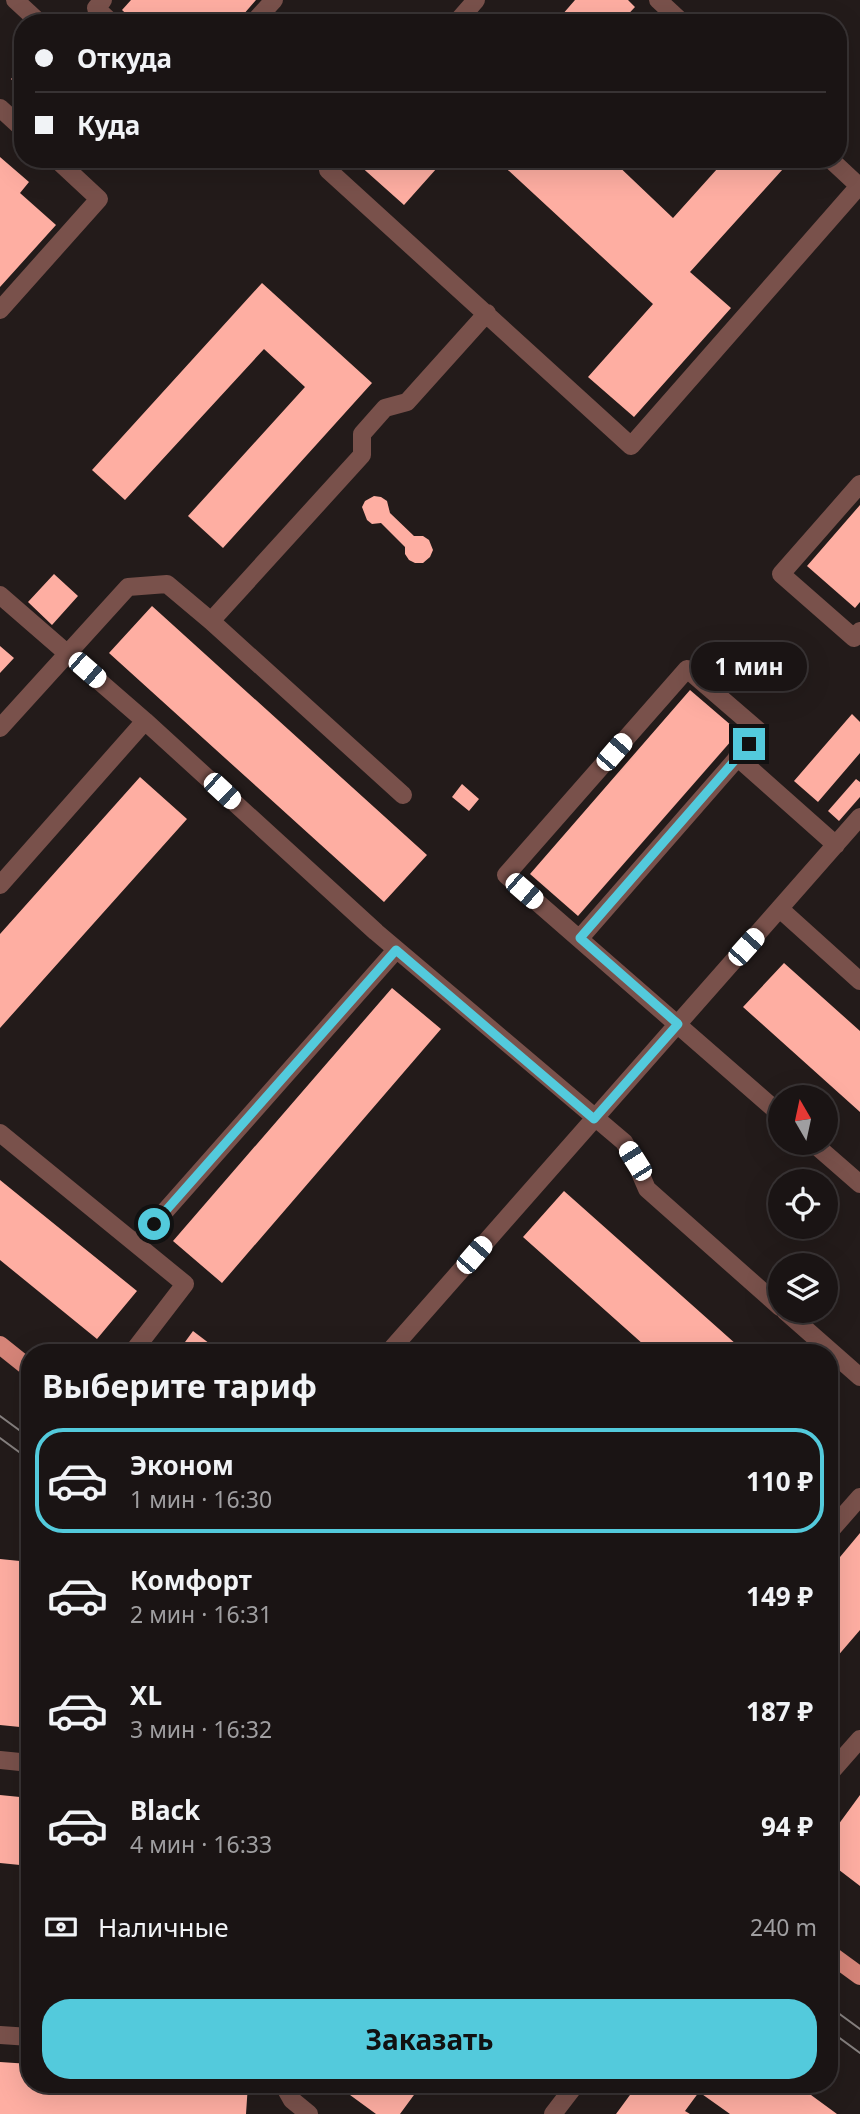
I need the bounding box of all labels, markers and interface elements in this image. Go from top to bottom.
text: Откуда [77,40,172,76]
text: Куда [77,107,140,143]
callout: 1 мин [691,642,807,692]
car [65,648,110,692]
text: 1 мин [715,650,783,682]
route end [733,728,765,760]
car [593,729,636,775]
car [200,769,245,813]
car [502,869,547,913]
car [725,924,768,970]
north arrow [768,1085,838,1155]
map controls [768,1085,838,1323]
car [615,1138,656,1184]
button: locate [768,1169,838,1239]
route start [138,1208,170,1240]
car [453,1232,496,1278]
button: layers [768,1253,838,1323]
text: Выберите тариф [42,1364,317,1407]
text: Эконом [130,1447,234,1483]
icon: car [46,1449,109,1512]
text: 110 ₽ [746,1463,813,1499]
text: 1 мин · 16:30 [130,1483,272,1515]
text: Комфорт [130,1562,252,1598]
icon: car [46,1564,109,1627]
text: 149 ₽ [746,1578,813,1614]
text: 2 мин · 16:31 [130,1598,272,1630]
text: XL [130,1677,162,1713]
icon: car [46,1679,109,1742]
text: 187 ₽ [746,1693,813,1729]
text: 3 мин · 16:32 [130,1713,272,1745]
text: Black [130,1792,200,1828]
icon: car [46,1794,109,1857]
text: 94 ₽ [761,1808,813,1844]
text: 4 мин · 16:33 [130,1828,272,1860]
icon: cash [42,1908,80,1946]
text: Наличные [98,1909,229,1945]
text: 240 m [750,1911,817,1943]
button: Заказать [42,1999,817,2079]

